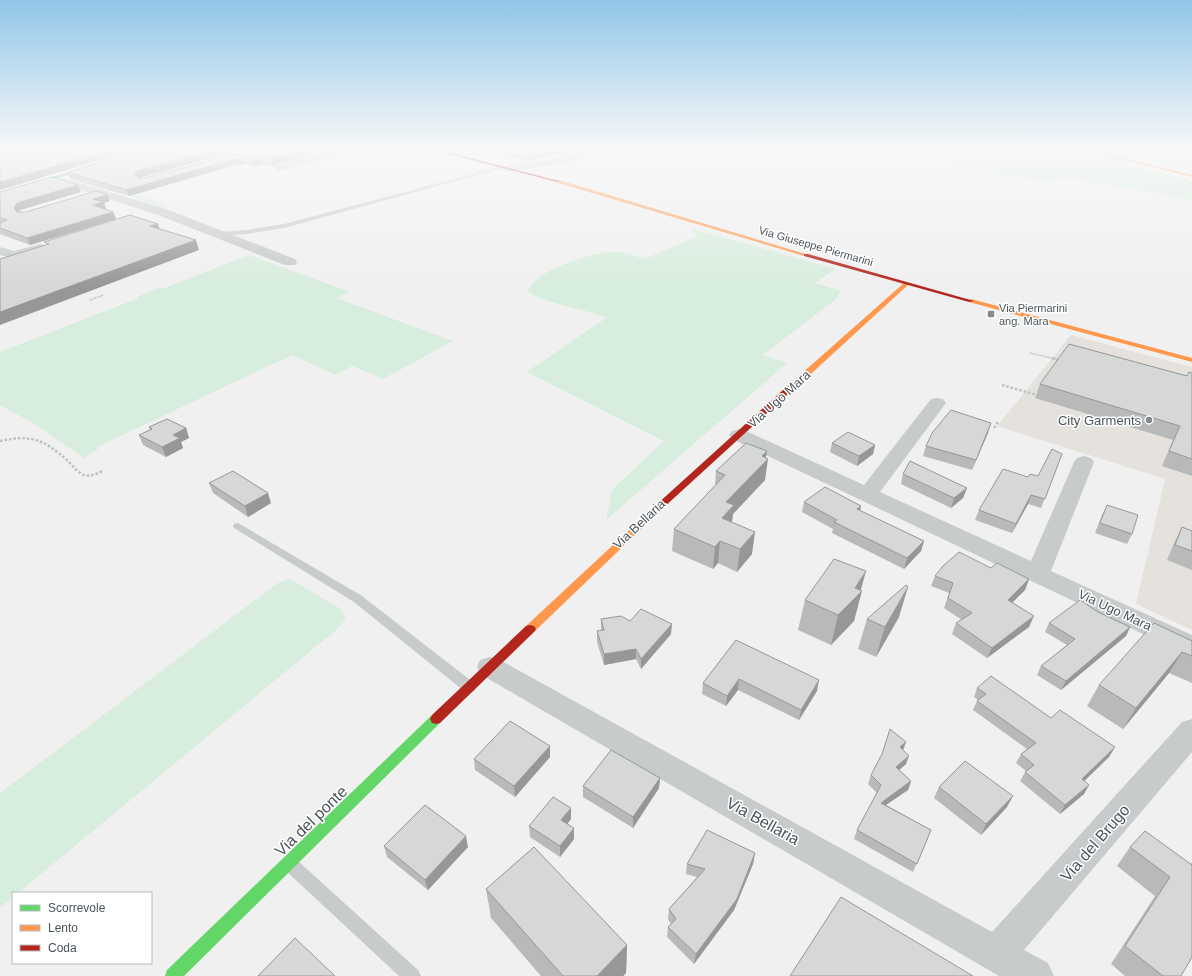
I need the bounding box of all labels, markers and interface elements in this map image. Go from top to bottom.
street label: Via Giuseppe Piermarini [757,224,875,268]
place label: Via Piermarini ang. Mara [999,302,1067,327]
marker: Via Piermarini ang. Mara [986,309,996,319]
street label: Via Ugo Mara [745,366,814,431]
place label: City Garments [1058,413,1141,428]
marker: City Garments [1144,415,1154,425]
street label: Via Bellaria [610,496,669,552]
street label: Via Ugo Mara [1076,586,1155,634]
street label: Via del ponte [272,782,350,859]
street label: Via Bellaria [724,794,802,848]
street label: Via del Brugo [1057,801,1133,885]
legend [12,892,152,964]
text: Scorrevole [48,901,106,915]
text: Lento [48,921,78,935]
text: Coda [48,941,77,955]

